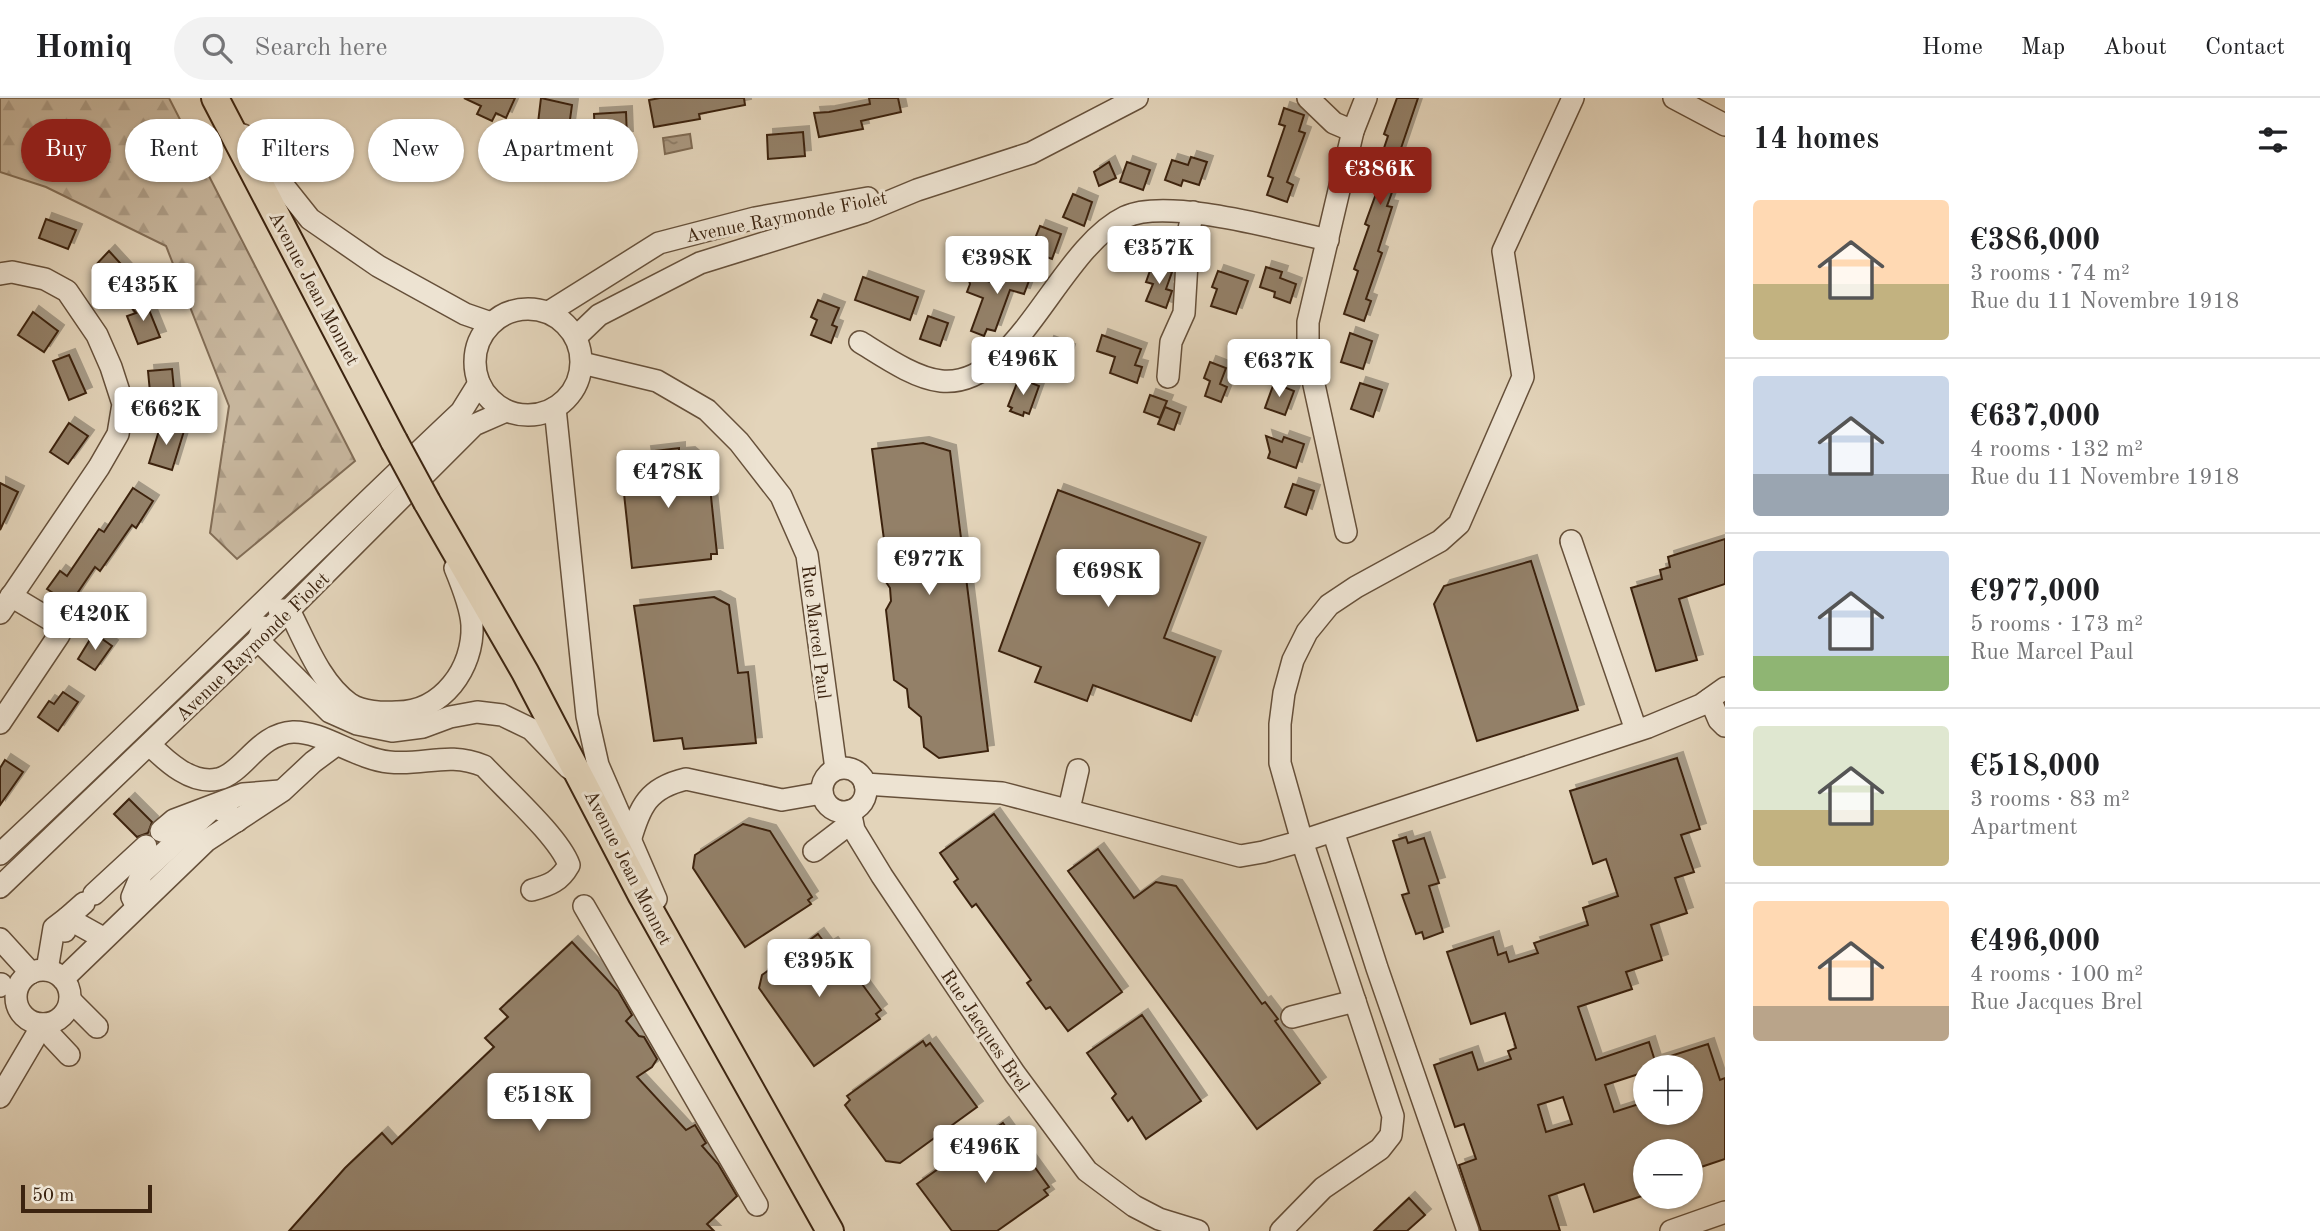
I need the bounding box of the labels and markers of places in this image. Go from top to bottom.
pin: €386K [1331,148,1429,207]
pin: €357K [1110,226,1208,286]
pin: €398K [948,236,1046,296]
pin: €435K [94,264,192,323]
pin: €496K [974,338,1072,397]
pin: €637K [1230,340,1328,399]
pin: €662K [117,388,215,447]
pin: €478K [619,450,717,510]
pin: €977K [880,538,978,597]
pin: €698K [1059,550,1157,609]
pin: €420K [46,592,144,652]
pin: €395K [770,940,868,999]
pin: €518K [490,1074,588,1133]
pin: €496K [936,1126,1034,1185]

